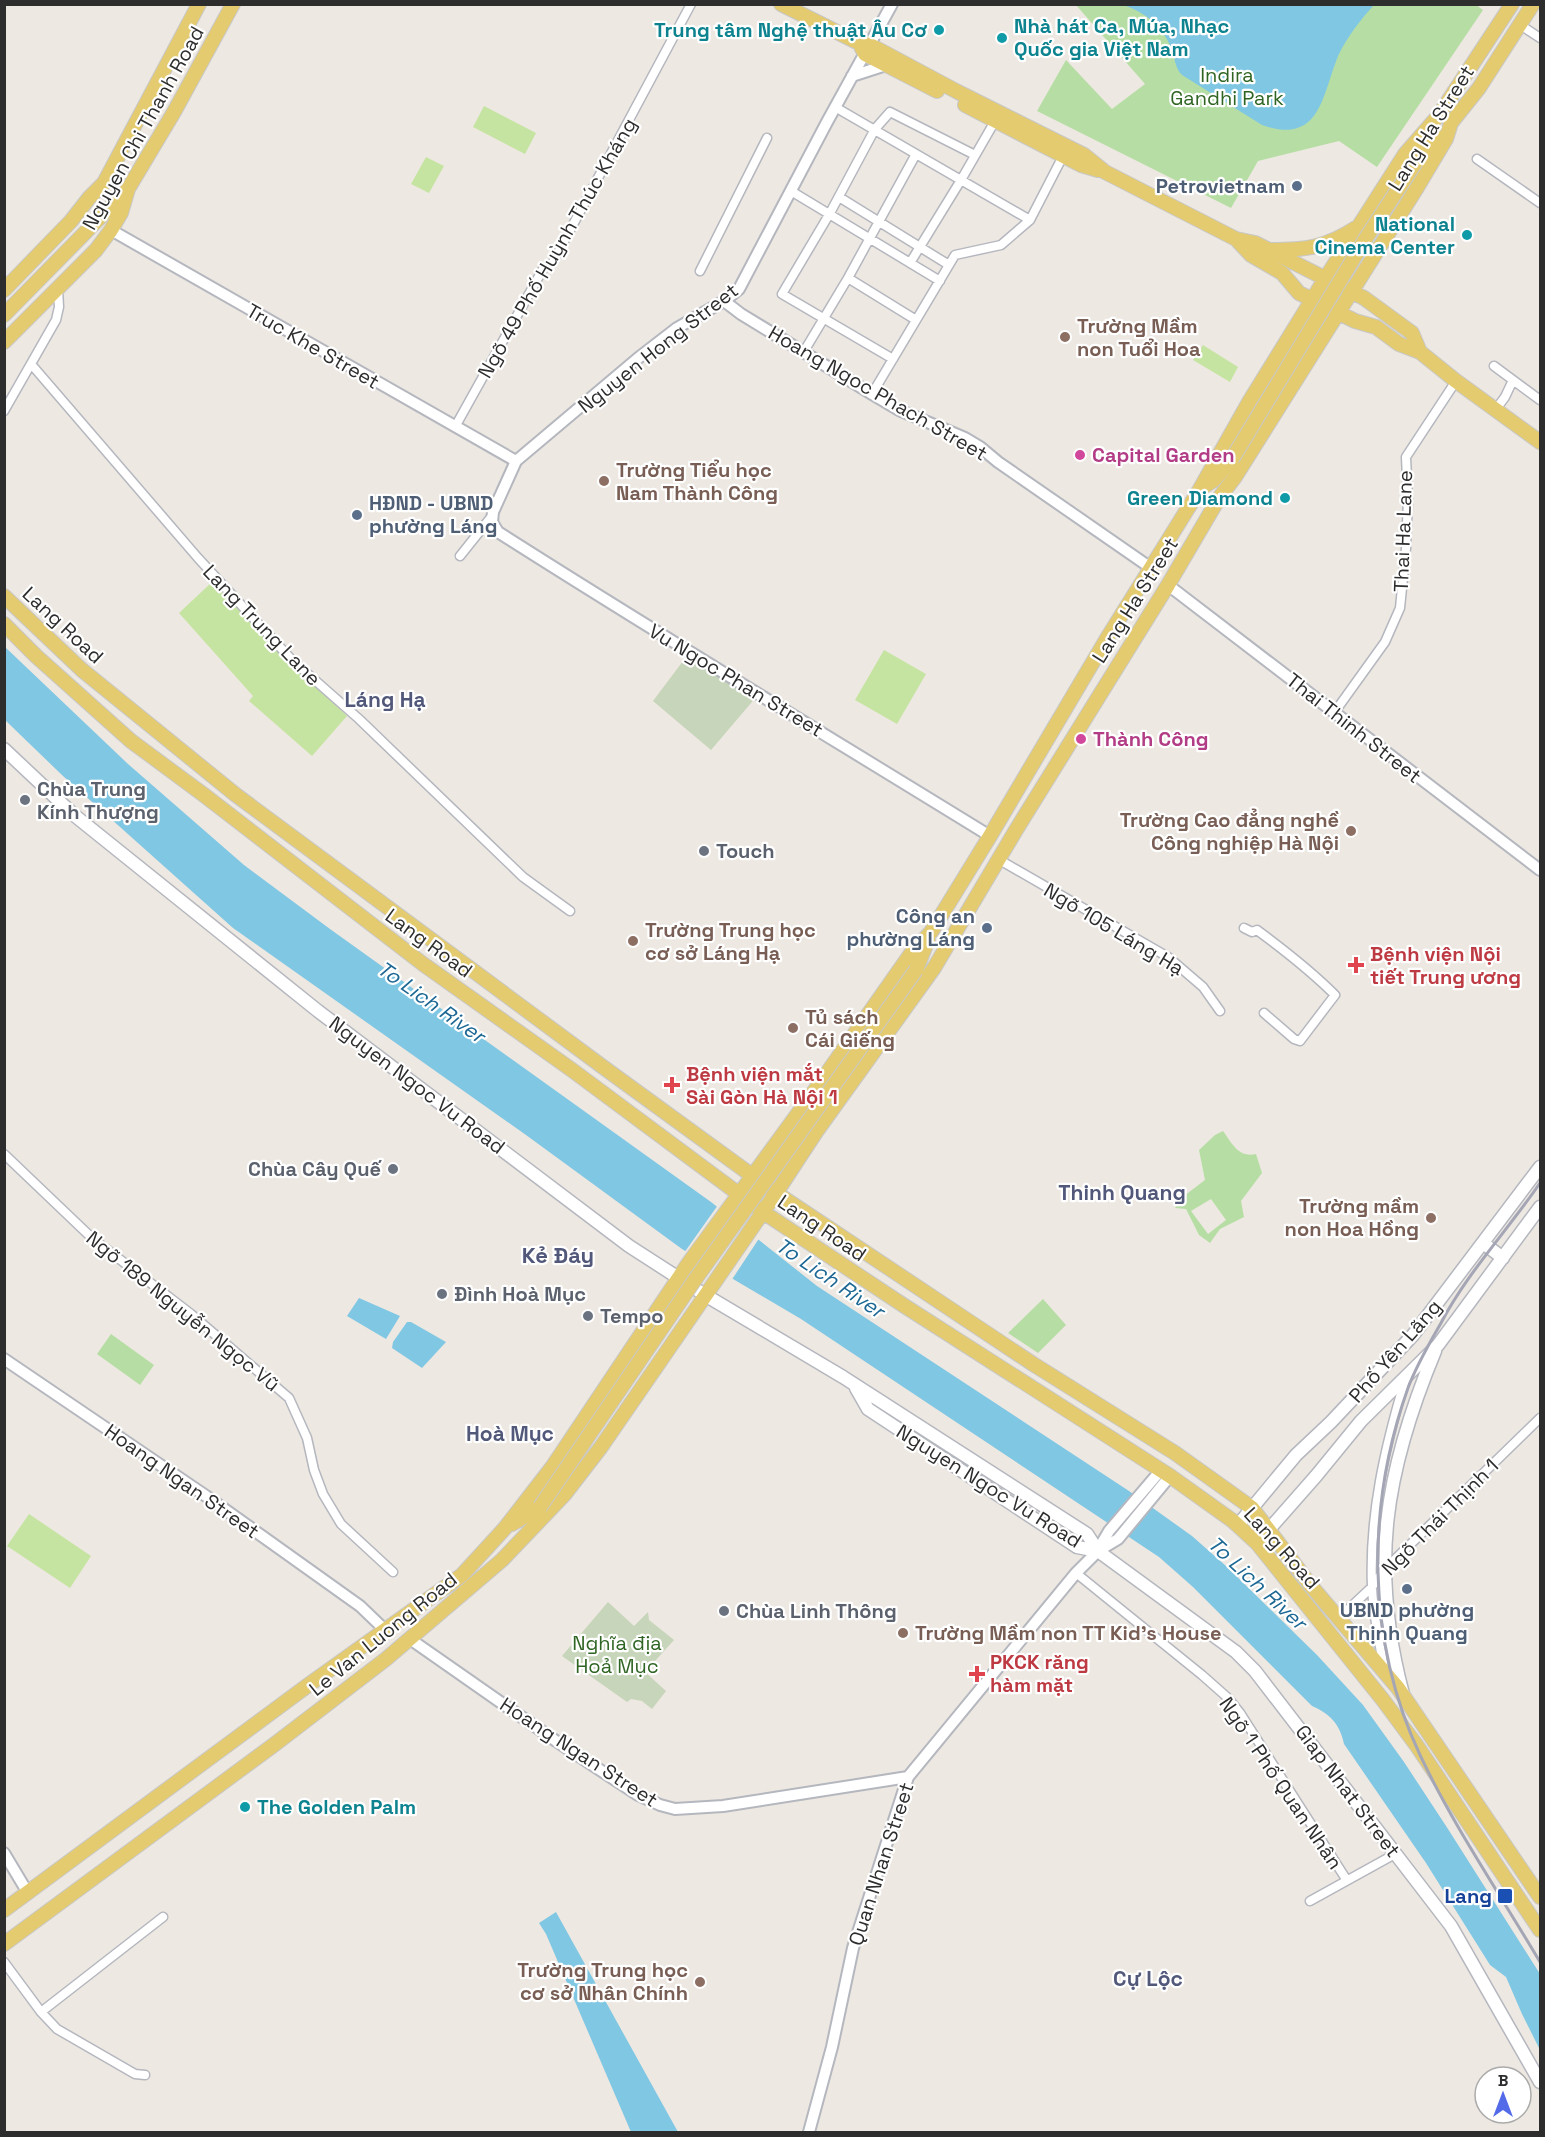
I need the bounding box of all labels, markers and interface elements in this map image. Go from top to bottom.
place label: Nhà hát Ca, Múa, Nhạc Quốc gia Việt Nam [1014,13,1229,62]
place label: Trung tâm Nghệ thuật Âu Cơ [654,17,927,43]
street label: Nguyen Chi Thanh Road [76,22,210,234]
marker: Trung tâm Nghệ thuật Âu Cơ [932,23,946,37]
marker: Nhà hát Ca, Múa, Nhạc Quốc gia Việt Nam [995,31,1009,45]
street label: Lang Ha Street [1382,60,1480,196]
park label: Indira Gandhi Park [1170,62,1284,111]
street label: Ngõ 49 Phố Huỳnh Thúc Kháng [472,113,642,383]
place label: Petrovietnam [1156,173,1285,199]
marker: Petrovietnam [1290,179,1304,193]
place label: National Cinema Center [1315,211,1455,260]
marker: National Cinema Center [1460,228,1474,242]
street label: Nguyen Hong Street [573,277,743,419]
street label: Truc Khe Street [242,297,384,395]
place label: Trường Mầm non Tuổi Hoa [1077,313,1201,362]
street label: Hoang Ngoc Phach Street [764,320,992,466]
marker: Trường Mầm non Tuổi Hoa [1058,330,1072,344]
place label: Capital Garden [1092,442,1235,468]
marker: Capital Garden [1073,448,1087,462]
place label: Trường Tiểu học Nam Thành Công [616,457,778,506]
street label: Thai Ha Lane [1388,470,1418,592]
marker: Trường Tiểu học Nam Thành Công [597,474,611,488]
place label: Green Diamond [1127,485,1273,511]
place label: HĐND - UBND phường Láng [369,490,497,539]
marker: Green Diamond [1278,491,1292,505]
marker: HĐND - UBND phường Láng [350,508,364,522]
street label: Lang Ha Street [1086,532,1184,668]
street label: Lang Trung Lane [197,559,327,691]
street label: Lang Road [17,581,109,669]
street label: Vu Ngoc Phan Street [644,617,828,743]
street label: Thai Thinh Street [1281,667,1427,789]
district label: Láng Hạ [344,686,426,713]
place label: Thành Công [1093,726,1209,752]
marker: Thành Công [1074,732,1088,746]
place label: Chùa Trung Kính Thượng [37,776,159,825]
marker: Chùa Trung Kính Thượng [18,793,32,807]
place label: Trường Cao đẳng nghề Công nghiệp Hà Nội [1120,807,1339,856]
marker: Trường Cao đẳng nghề Công nghiệp Hà Nội [1344,824,1358,838]
place label: Touch [716,838,774,864]
marker: Touch [697,844,711,858]
street label: Ngõ 105 Láng Hạ [1039,877,1189,981]
street label: Lang Road [380,903,478,983]
place label: Công an phường Láng [847,903,975,952]
place label: Trường Trung học cơ sở Láng Hạ [645,917,816,966]
marker: Công an phường Láng [980,921,994,935]
marker: Trường Trung học cơ sở Láng Hạ [626,934,640,948]
place label: Bệnh viện Nội tiết Trung ương [1370,941,1521,990]
water label: To Lich River [372,954,492,1050]
marker: Bệnh viện Nội tiết Trung ương [1347,956,1365,974]
place label: Tủ sách Cái Giếng [805,1004,895,1053]
street label: Nguyen Ngoc Vu Road [324,1010,510,1160]
marker: Tủ sách Cái Giếng [786,1021,800,1035]
place label: Bệnh viện mắt Sài Gòn Hà Nội 1 [686,1061,838,1110]
marker: Bệnh viện mắt Sài Gòn Hà Nội 1 [663,1076,681,1094]
place label: Chùa Cây Quế [248,1156,382,1182]
marker: Chùa Cây Quế [386,1162,400,1176]
district label: Thinh Quang [1058,1179,1186,1206]
street label: Lang Road [773,1189,871,1267]
place label: Trường mầm non Hoa Hồng [1285,1193,1419,1242]
marker: Trường mầm non Hoa Hồng [1424,1211,1438,1225]
street label: Ngõ 189 Nguyễn Ngọc Vũ [81,1225,285,1397]
water label: To Lich River [771,1231,892,1325]
district label: Kẻ Đáy [522,1241,594,1269]
place label: Đình Hoà Mục [454,1281,586,1307]
marker: Đình Hoà Mục [435,1287,449,1301]
street label: Phố Yên Lãng [1343,1294,1447,1408]
place label: Tempo [600,1303,664,1329]
marker: Tempo [581,1309,595,1323]
street label: Hoang Ngan Street [99,1418,265,1544]
street label: Nguyen Ngoc Vu Road [891,1418,1087,1554]
district label: Hoà Mục [466,1420,554,1447]
street label: Ngõ Thái Thịnh 1 [1376,1453,1504,1581]
street label: Lang Road [1238,1501,1326,1595]
water label: To Lich River [1202,1530,1314,1637]
street label: Le Van Luong Road [304,1566,462,1702]
marker: UBND phường Thịnh Quang [1400,1582,1414,1596]
place label: UBND phường Thịnh Quang [1340,1597,1474,1646]
place label: Chùa Linh Thông [736,1598,897,1624]
marker: Chùa Linh Thông [717,1604,731,1618]
place label: Trường Mầm non TT Kid's House [915,1620,1222,1646]
marker: Trường Mầm non TT Kid's House [896,1626,910,1640]
park label: Nghĩa địa Hoả Mục [572,1630,662,1679]
place label: PKCK răng hàm mặt [990,1649,1089,1698]
marker: PKCK răng hàm mặt [968,1665,986,1683]
street label: Hoang Ngan Street [495,1691,663,1813]
street label: Ngõ 1 Phố Quan Nhân [1214,1692,1348,1874]
street label: Giap Nhat Street [1290,1719,1406,1863]
street label: Quan Nhan Street [842,1779,920,1949]
place label: The Golden Palm [257,1794,416,1820]
marker: The Golden Palm [238,1800,252,1814]
place label: Lang [1445,1883,1492,1909]
marker: Lang [1496,1887,1514,1905]
place label: Trường Trung học cơ sở Nhân Chính [517,1957,688,2006]
district label: Cự Lộc [1113,1965,1183,1992]
marker: Trường Trung học cơ sở Nhân Chính [693,1975,707,1989]
north arrow [1473,2065,1533,2125]
text: B [1498,2070,1508,2091]

